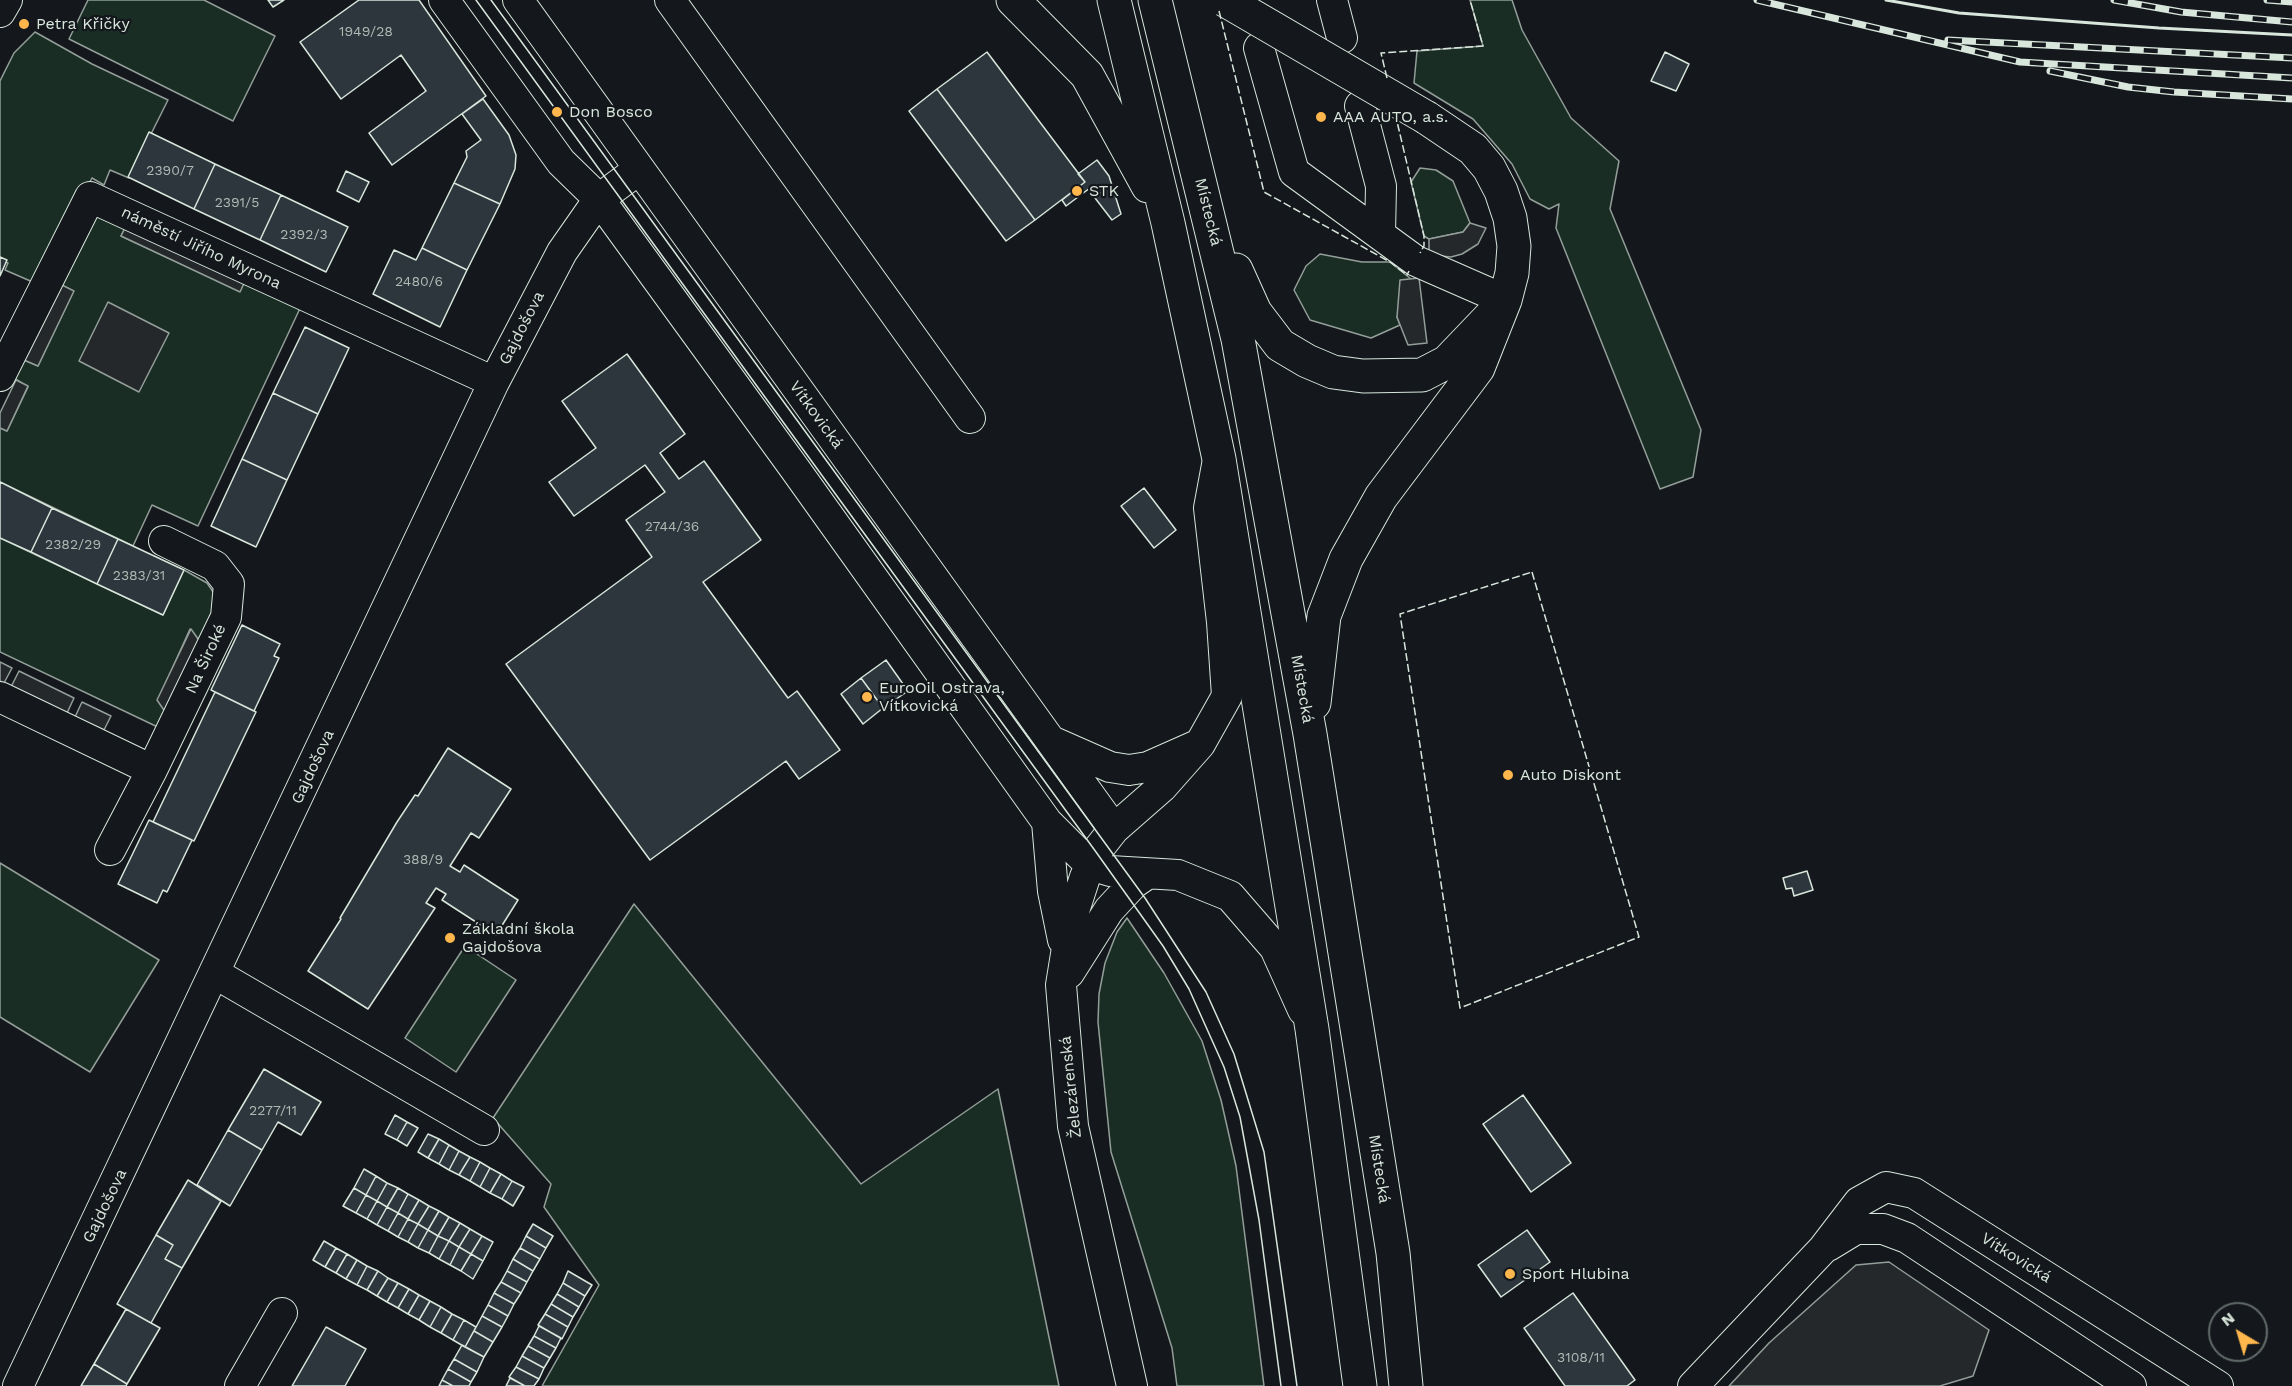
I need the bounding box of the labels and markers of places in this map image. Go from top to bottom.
place label: Petra Křičky [36,14,130,34]
marker: Petra Křičky [17,17,31,31]
place label: Don Bosco [569,102,653,122]
marker: Don Bosco [550,105,564,119]
place label: AAA AUTO, a.s. [1333,107,1448,127]
marker: AAA AUTO, a.s. [1314,110,1328,124]
place label: STK [1089,181,1119,201]
marker: STK [1070,184,1084,198]
place label: EuroOil Ostrava, Vítkovická [879,678,1005,716]
marker: EuroOil Ostrava, Vítkovická [860,690,874,704]
place label: Auto Diskont [1520,765,1621,785]
marker: Auto Diskont [1501,768,1515,782]
place label: Základní škola Gajdošova [462,919,575,957]
marker: Základní škola Gajdošova [443,931,457,945]
place label: Sport Hlubina [1522,1264,1630,1284]
marker: Sport Hlubina [1503,1267,1517,1281]

